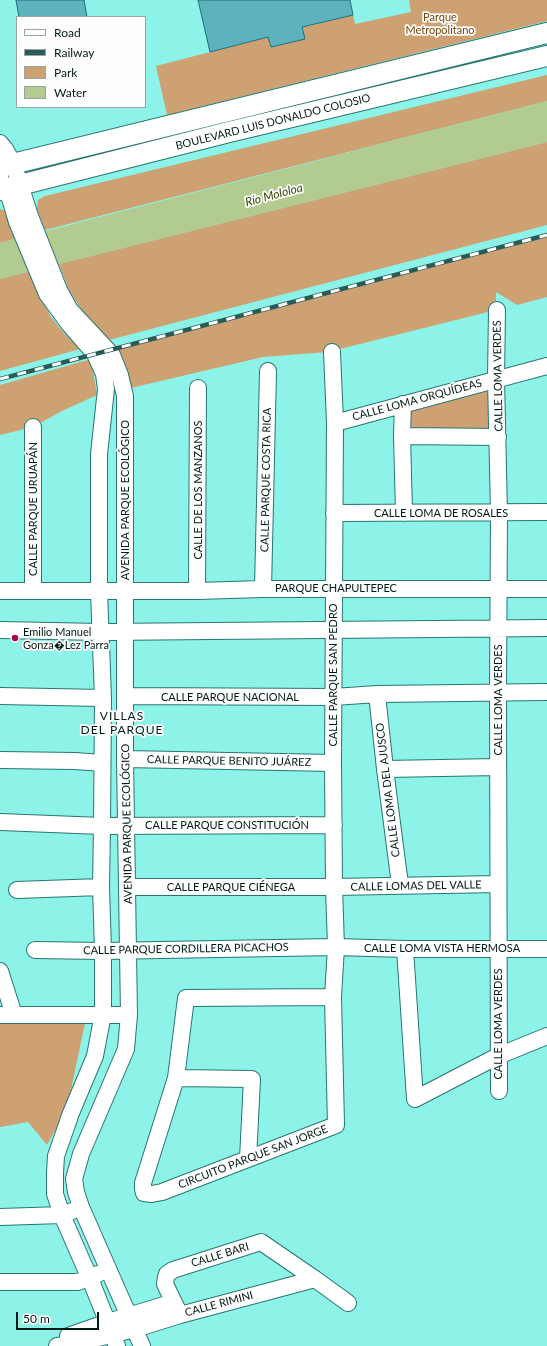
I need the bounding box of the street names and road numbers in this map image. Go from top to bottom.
street label: BOULEVARD LUIS DONALDO COLOSIO [174,91,372,153]
street label: CALLE LOMA VERDES [490,320,506,432]
street label: CALLE LOMA ORQUÍDEAS [351,376,483,424]
street label: CALLE PARQUE COSTA RICA [258,408,274,552]
street label: AVENIDA PARQUE ECOLÓGICO [118,420,132,580]
street label: CALLE DE LOS MANZANOS [191,421,205,559]
street label: CALLE PARQUE URUAPÁN [26,442,40,576]
street label: CALLE LOMA DE ROSALES [374,506,508,520]
street label: PARQUE CHAPULTEPEC [275,581,397,595]
street label: CALLE PARQUE SAN PEDRO [326,603,340,747]
street label: CALLE LOMA VERDES [491,644,505,756]
street label: CALLE PARQUE NACIONAL [161,690,299,704]
street label: CALLE LOMA DEL AJUSCO [373,722,403,858]
street label: AVENIDA PARQUE ECOLÓGICO [119,744,135,904]
street label: CALLE PARQUE BENITO JUÁREZ [147,753,311,769]
street label: CALLE PARQUE CONSTITUCIÓN [145,818,309,832]
street label: CALLE LOMAS DEL VALLE [350,878,482,894]
street label: CALLE PARQUE CIÉNEGA [167,880,295,894]
street label: CALLE PARQUE CORDILLERA PICACHOS [83,941,289,957]
street label: CALLE LOMA VISTA HERMOSA [364,941,520,955]
street label: CALLE LOMA VERDES [491,968,505,1080]
street label: CIRCUITO PARQUE SAN JORGE [176,1122,330,1192]
street label: CALLE BARI [190,1240,250,1270]
street label: CALLE RIMINI [183,1289,255,1319]

